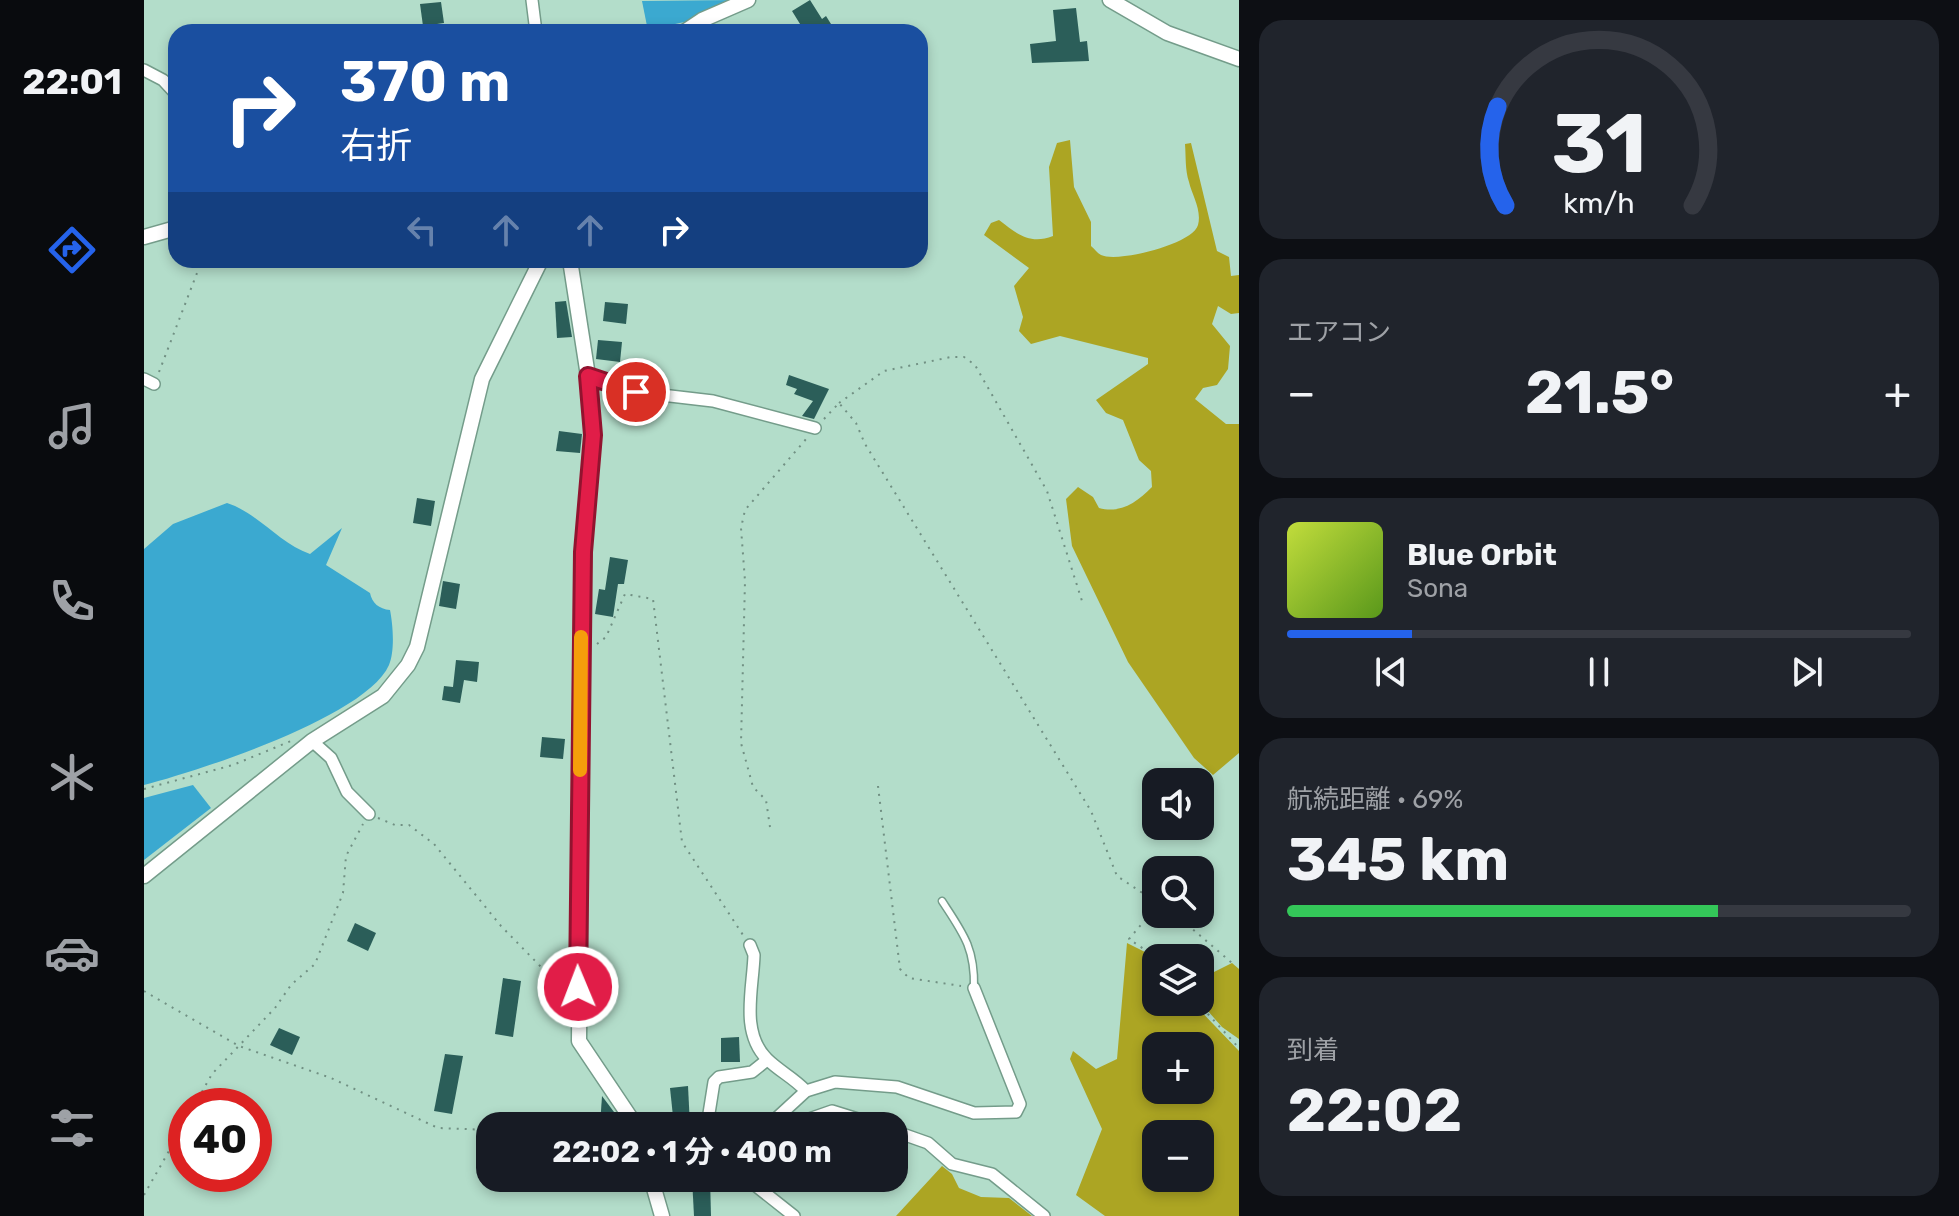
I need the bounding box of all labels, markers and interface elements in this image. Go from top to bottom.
text: 370 m [340,49,510,115]
icon: right [208,56,312,160]
text: 22:01 [22,60,122,103]
text: 31 [1551,93,1647,192]
text: 右折 [340,124,412,167]
text: km/h [1563,186,1635,220]
icon: left [400,208,444,252]
icon: ahead [484,208,528,252]
icon: ahead [568,208,612,252]
icon: right [652,208,696,252]
icon: directions [44,222,100,278]
text: エアコン [1287,317,1391,348]
text: 21.5° [1525,357,1674,428]
pin [602,358,670,426]
text: − [1287,367,1316,419]
text: + [1884,367,1911,419]
icon: arrive [614,370,658,414]
icon: music [44,398,100,454]
text: Blue Orbit [1407,537,1557,573]
icon: phone [44,573,100,629]
text: Sona [1407,573,1468,604]
icon: previous [1369,650,1413,694]
icon: pause [1577,650,1621,694]
icon: next [1785,650,1829,694]
icon: climate [44,749,100,805]
map controls [1142,768,1214,1192]
button: sound [1142,768,1214,840]
text: 航続距離 · 69% [1287,784,1463,815]
text: 345 km [1287,824,1509,895]
button: search [1142,856,1214,928]
icon: car [44,925,100,981]
button: layers [1142,944,1214,1016]
position arrow [536,945,620,1029]
button: + [1142,1032,1214,1104]
text: 到着 [1287,1035,1339,1066]
text: 22:02 [1287,1075,1462,1146]
speed limit sign: 40 [168,1088,272,1192]
icon: filters [44,1100,100,1156]
button: − [1142,1120,1214,1192]
text: 22:02 · 1 分 · 400 m [552,1134,832,1170]

